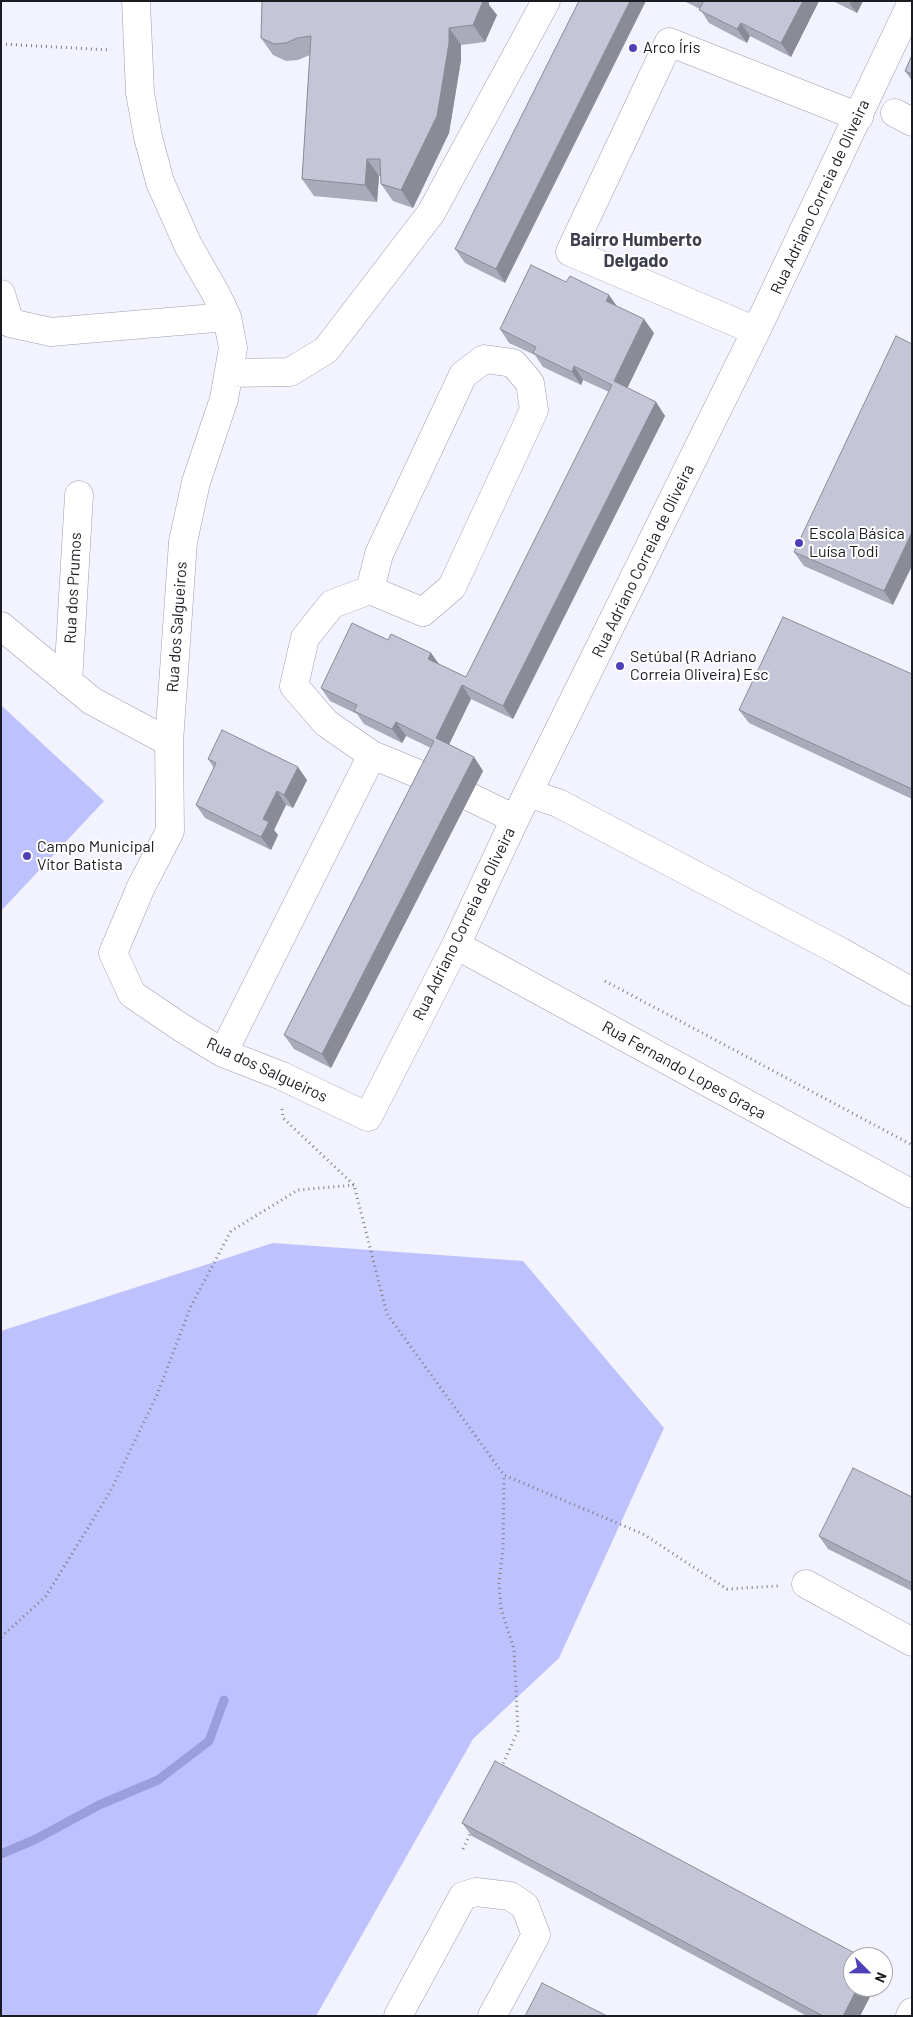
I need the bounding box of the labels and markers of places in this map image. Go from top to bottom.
place label: Arco Íris [643,38,700,58]
marker: Arco Íris [627,42,639,54]
place label: Escola Básica Luísa Todi [809,524,905,562]
marker: Escola Básica Luísa Todi [793,537,805,549]
place label: Setúbal (R Adriano Correia Oliveira) Esc [630,647,769,685]
marker: Setúbal (R Adriano Correia Oliveira) Esc [614,660,626,672]
place label: Campo Municipal Vítor Batista [37,837,154,875]
marker: Campo Municipal Vítor Batista [21,850,33,862]

